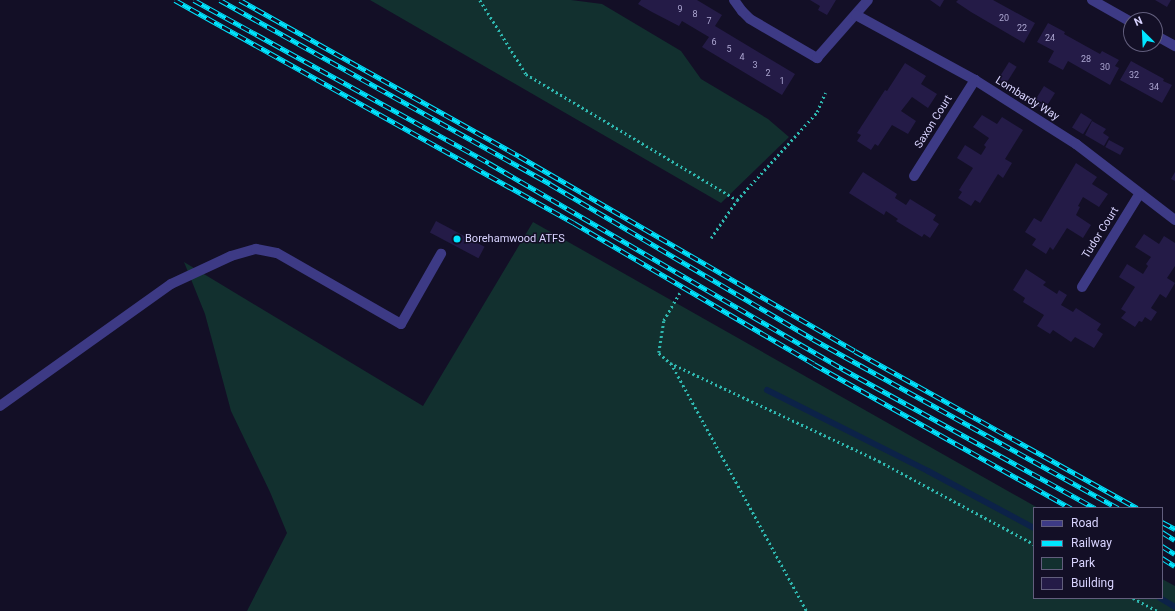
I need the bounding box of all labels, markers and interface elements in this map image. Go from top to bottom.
house number: 9 [677,4,683,14]
house number: 8 [692,9,698,19]
north arrow [1123,12,1163,52]
house number: 20 [999,13,1009,23]
text: N [1132,14,1145,29]
house number: 7 [706,16,712,26]
house number: 22 [1017,23,1027,33]
house number: 24 [1045,33,1055,43]
house number: 6 [711,37,717,47]
house number: 5 [726,44,732,54]
house number: 4 [739,52,745,62]
house number: 28 [1081,54,1091,64]
house number: 3 [752,60,758,70]
house number: 30 [1100,62,1110,72]
house number: 2 [765,68,771,78]
house number: 32 [1129,70,1139,80]
street label: Lombardy Way [993,74,1061,124]
house number: 1 [779,76,785,86]
house number: 34 [1149,82,1159,92]
street label: Saxon Court [912,93,956,151]
street label: Tudor Court [1080,205,1122,261]
place label: Borehamwood ATFS [465,232,565,246]
marker: Borehamwood ATFS [452,234,462,244]
legend [1033,507,1163,599]
text: Road [1071,516,1099,530]
text: Railway [1071,536,1112,550]
text: Park [1071,556,1095,570]
text: Building [1071,576,1114,590]

